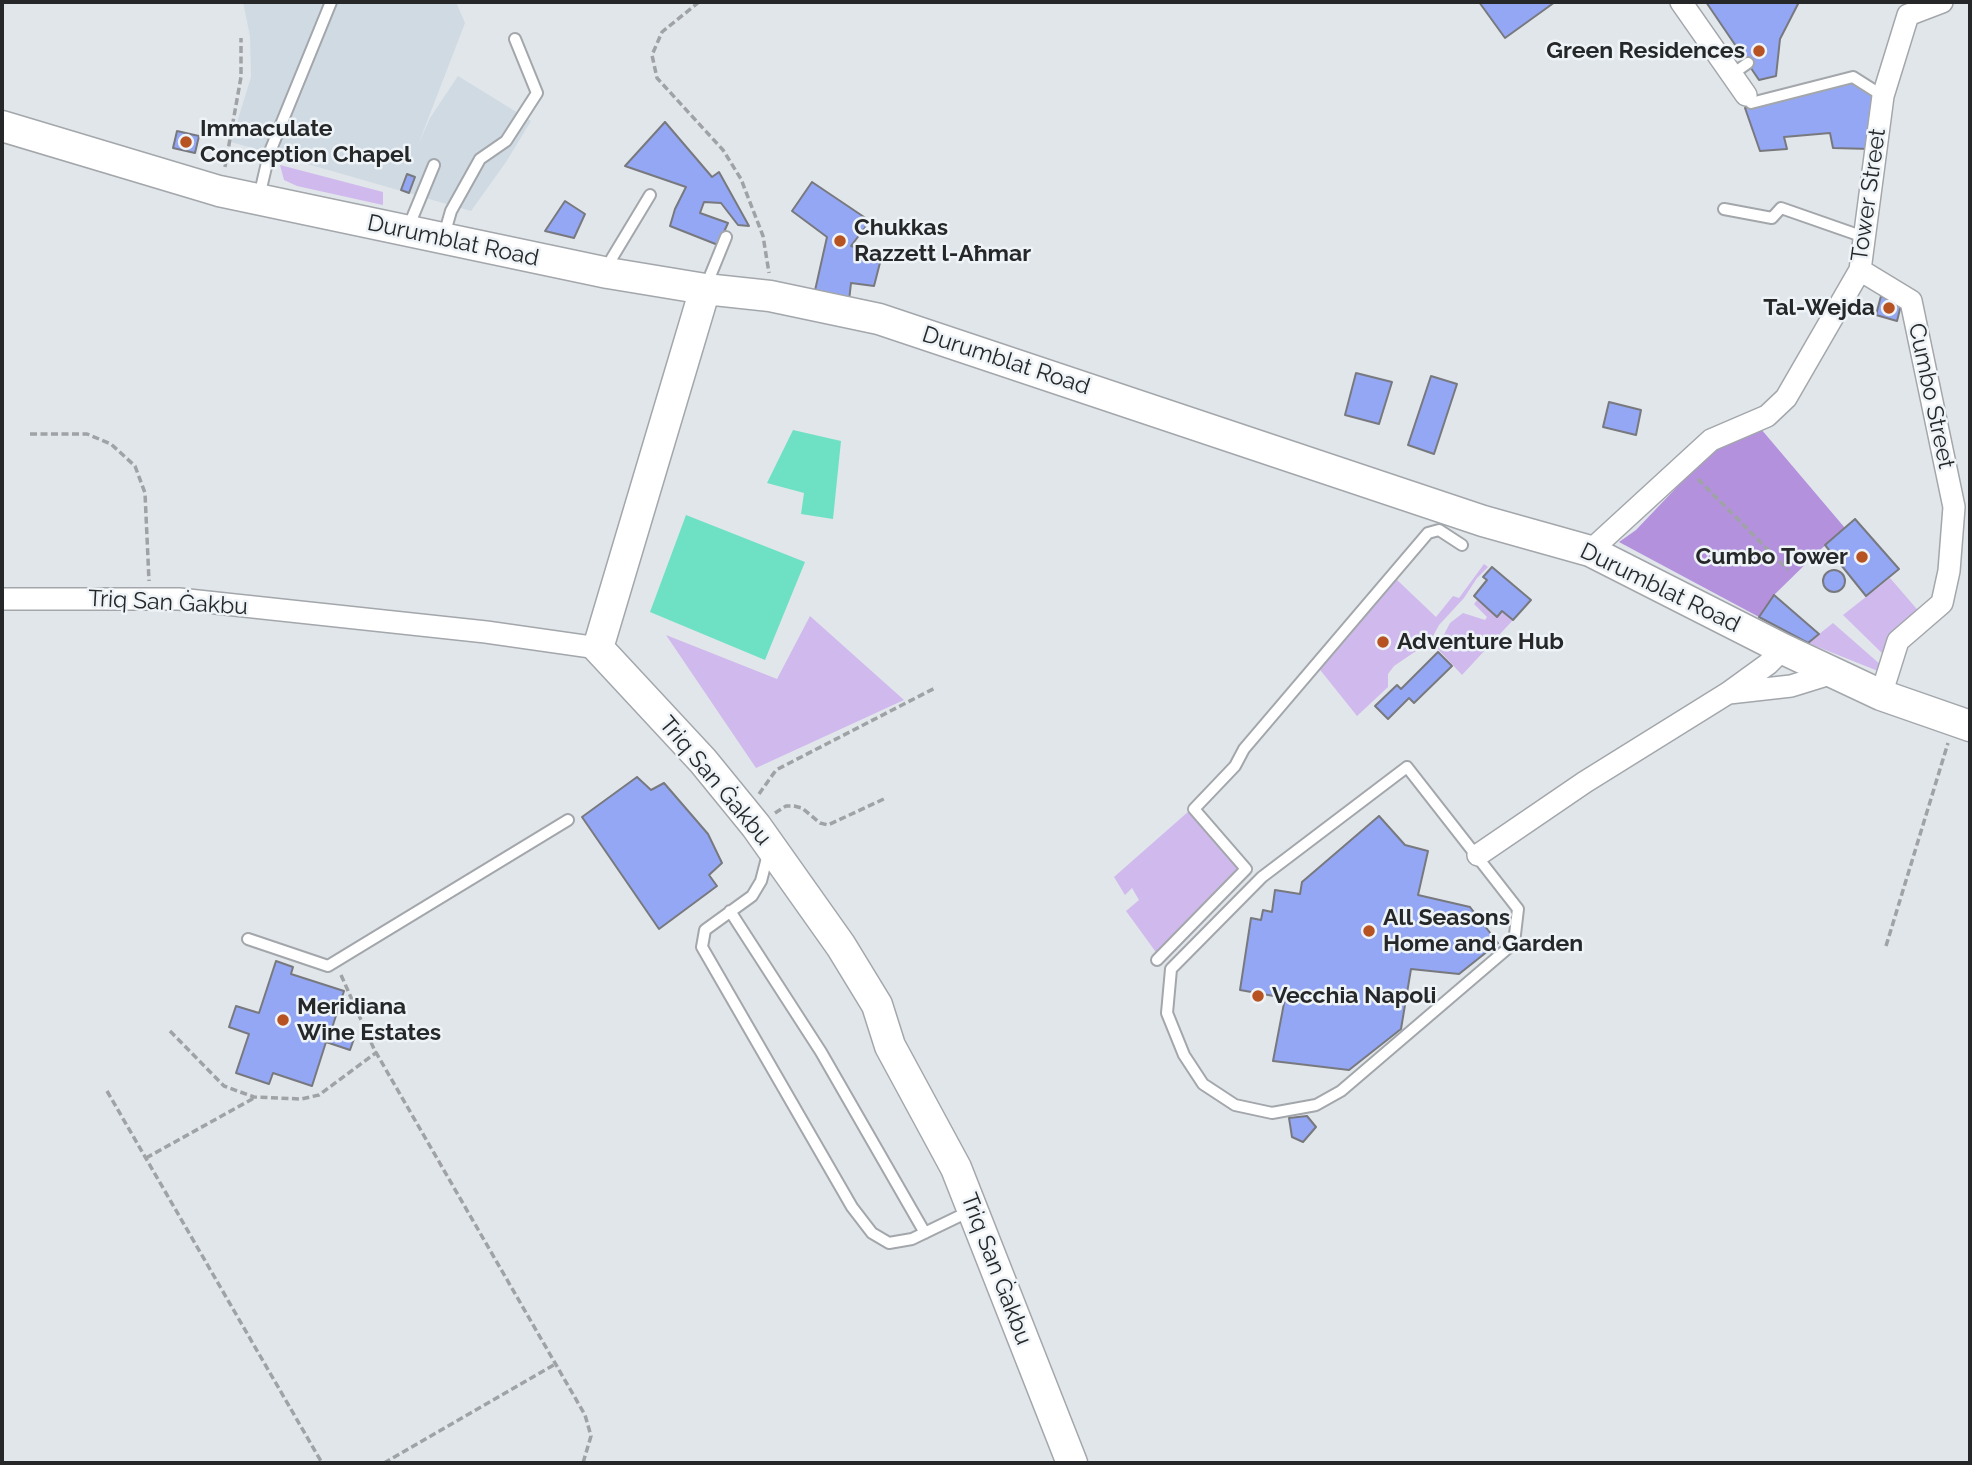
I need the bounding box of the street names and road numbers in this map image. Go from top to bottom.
street label: Tower Street [1846,127,1892,263]
street label: Durumblat Road [365,209,541,273]
street label: Durumblat Road [919,321,1093,401]
street label: Cumbo Street [1902,321,1960,471]
street label: Durumblat Road [1575,537,1745,639]
street label: Triq San Ġakbu [87,585,249,621]
street label: Triq San Ġakbu [653,711,777,851]
street label: Triq San Ġakbu [954,1189,1038,1349]

